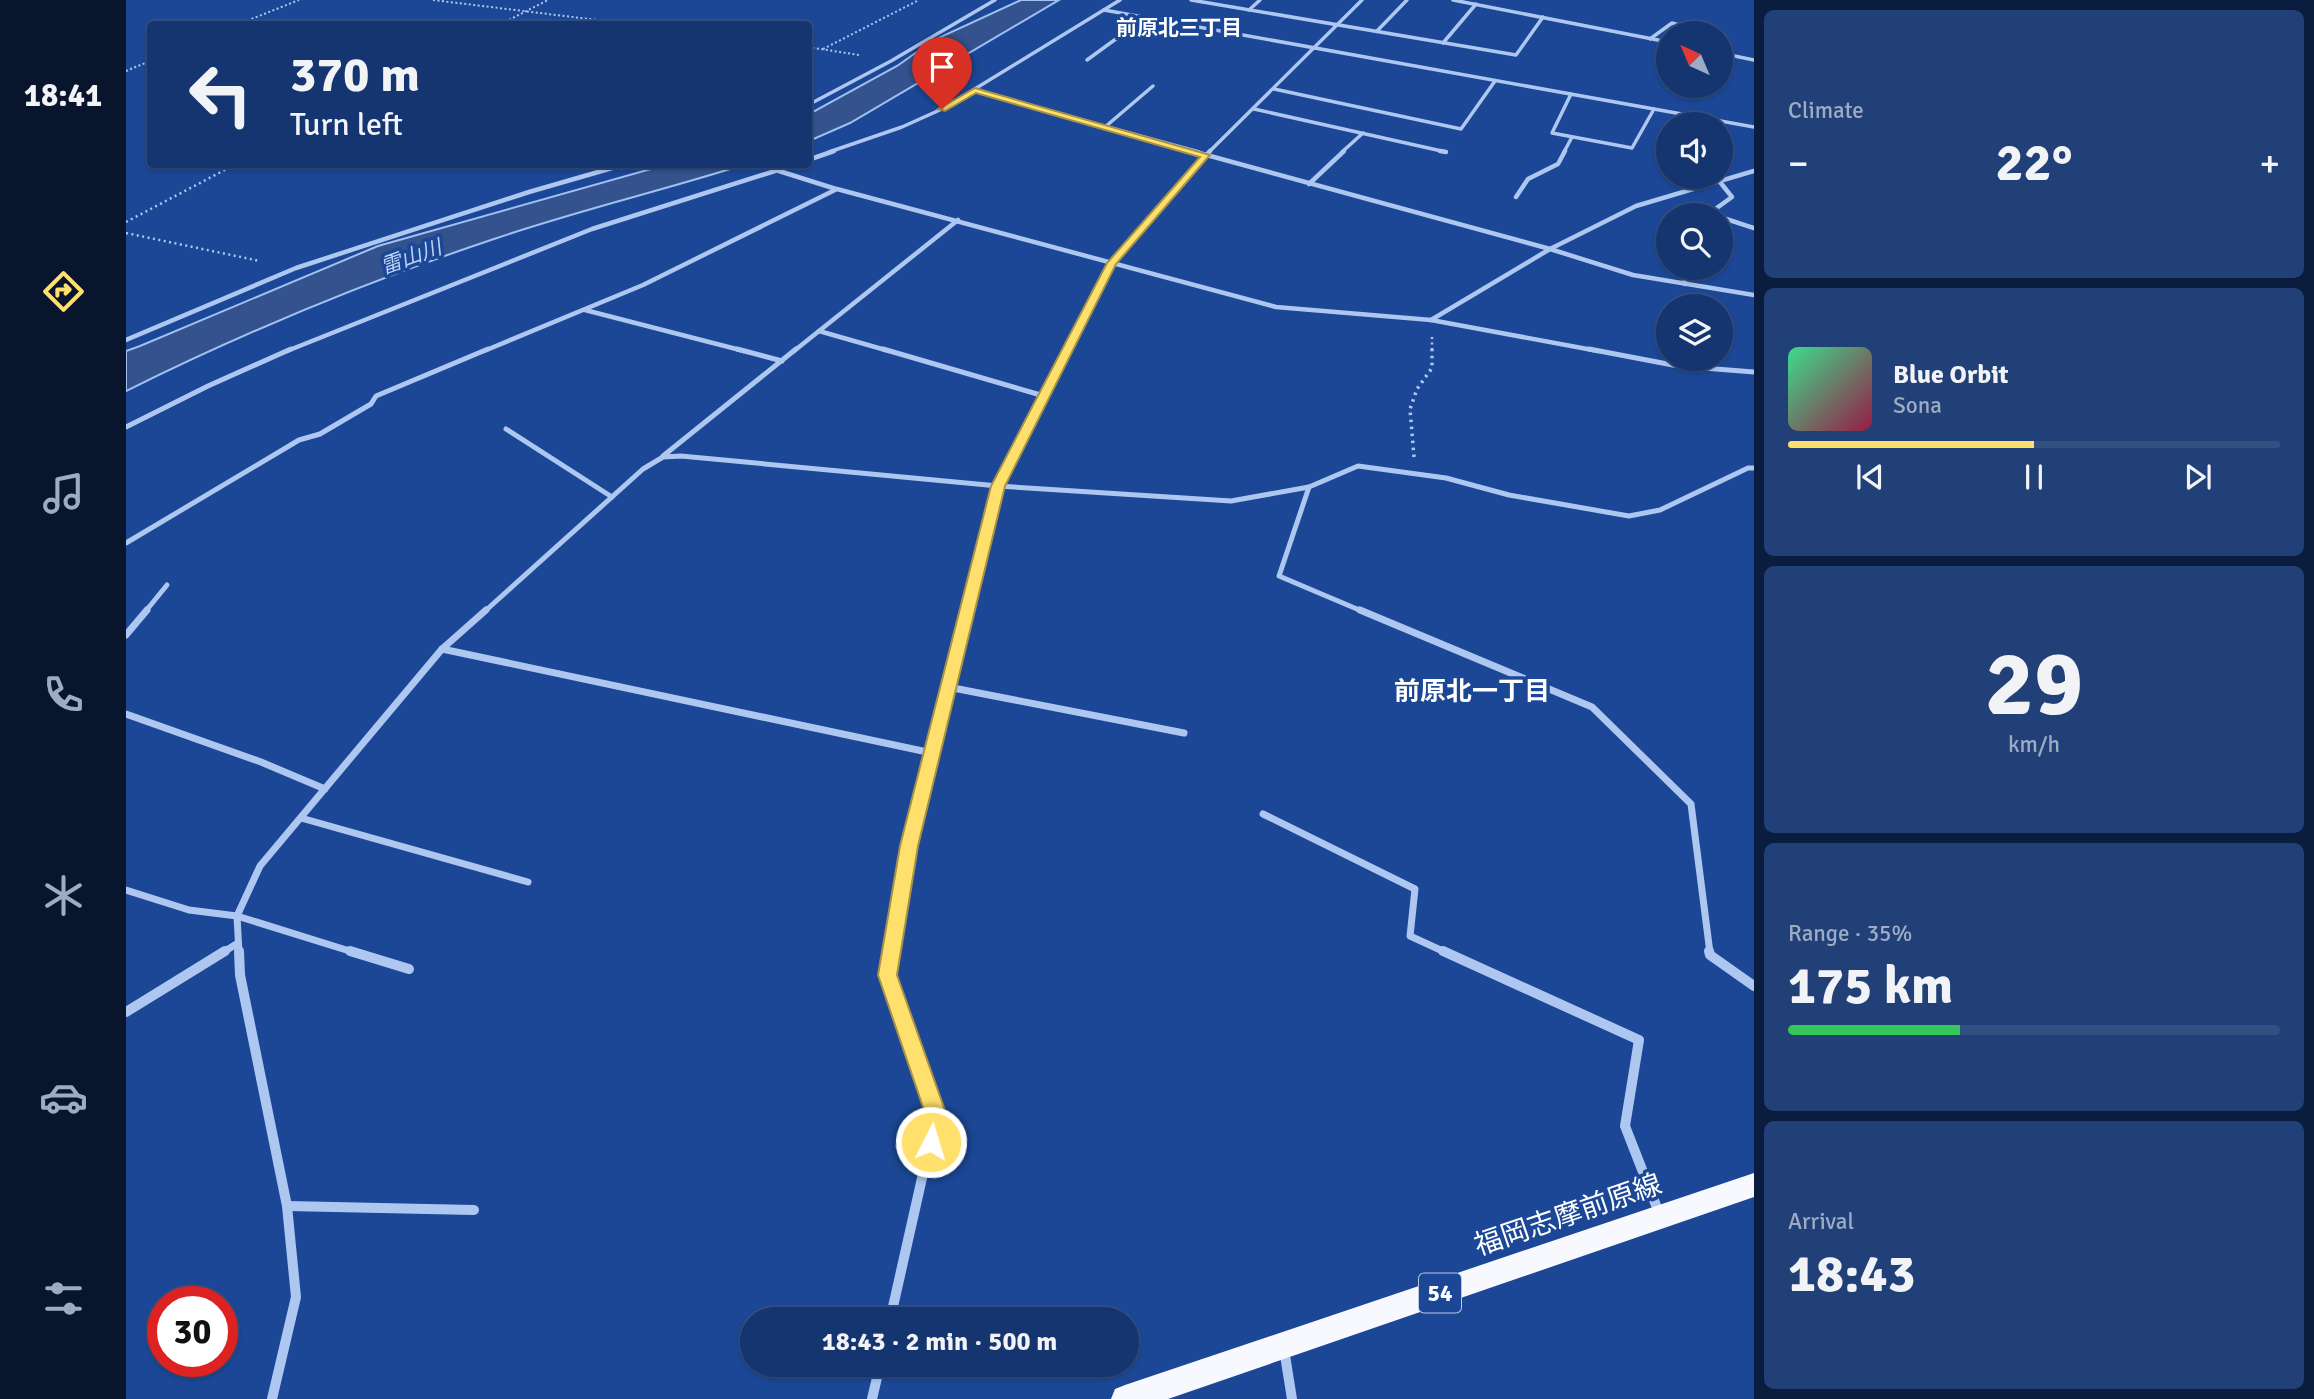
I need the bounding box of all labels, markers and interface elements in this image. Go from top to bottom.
district label: 前原北三丁目 [1116,15,1242,41]
north arrow [1656,21,1732,98]
map controls [1656,21,1733,371]
pin [912,37,972,109]
text: 370 m [290,45,420,105]
icon: arrive [923,48,961,86]
icon: left [175,49,266,140]
text: 18:41 [24,76,102,115]
text: Climate [1788,96,1864,125]
text: Turn left [290,105,403,144]
button: sound [1656,112,1733,189]
text: 22° [1996,131,2072,195]
text: − [1788,140,1809,187]
text: + [2259,140,2280,187]
button: search [1656,203,1733,280]
water label: 雷山川 [377,233,447,280]
icon: directions [39,267,88,316]
button: layers [1656,294,1733,371]
text: Blue Orbit [1893,359,2009,391]
text: Sona [1893,391,1942,420]
icon: previous [1851,458,1889,496]
icon: pause [2015,458,2053,496]
icon: next [2179,458,2217,496]
icon: music [39,469,88,518]
text: 29 [1985,628,2083,741]
icon: phone [39,670,88,719]
district label: 前原北一丁目 [1394,676,1550,708]
text: km/h [2008,730,2060,759]
icon: climate [39,871,88,920]
text: Range · 35% [1788,919,1912,948]
text: 175 km [1788,954,1953,1018]
icon: car [39,1073,88,1122]
position arrow [894,1105,968,1179]
street label: 福岡志摩前原線 [1470,1167,1666,1263]
text: Arrival [1788,1207,1854,1236]
text: 18:43 [1788,1242,1916,1306]
icon: filters [39,1274,88,1323]
road number: 54 [1419,1274,1461,1312]
speed limit sign: 30 [147,1286,238,1377]
text: 18:43 · 2 min · 500 m [822,1326,1057,1358]

